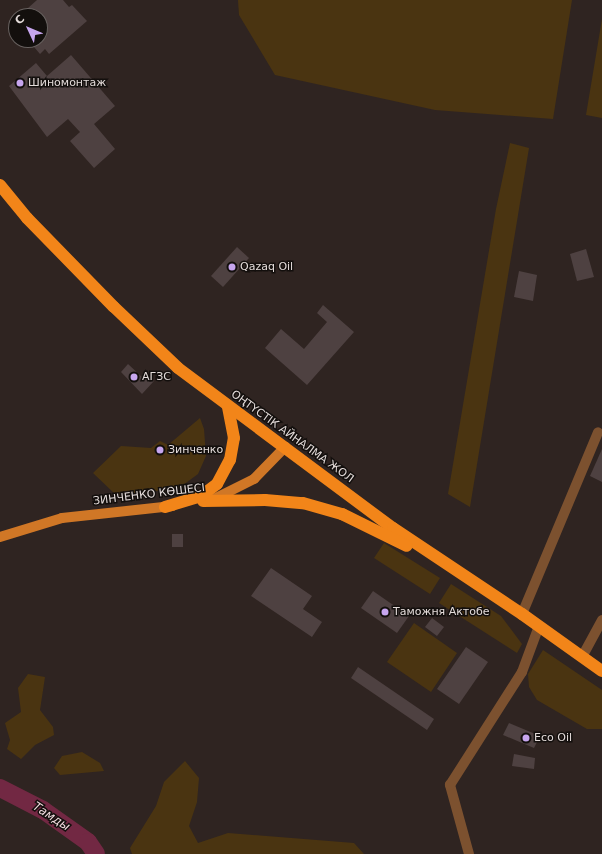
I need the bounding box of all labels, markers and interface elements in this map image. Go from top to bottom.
north arrow [8,8,48,48]
text: С [12,13,27,27]
place label: Шиномонтаж [28,76,106,90]
marker: Шиномонтаж [15,78,25,88]
place label: Qazaq Oil [240,260,293,274]
marker: Qazaq Oil [227,262,237,272]
place label: АГЗС [142,370,171,384]
marker: АГЗС [129,372,139,382]
street label: ОҢТҮСТІК АЙНАЛМА ЖОЛ [228,388,356,486]
place label: Зинченко [168,443,223,457]
marker: Зинченко [155,445,165,455]
street label: ЗИНЧЕНКО КӨШЕСІ [92,482,206,508]
place label: Таможня Актобе [393,605,490,619]
marker: Таможня Актобе [380,607,390,617]
place label: Eco Oil [534,731,572,745]
marker: Eco Oil [521,733,531,743]
water label: Тамды [30,800,72,834]

